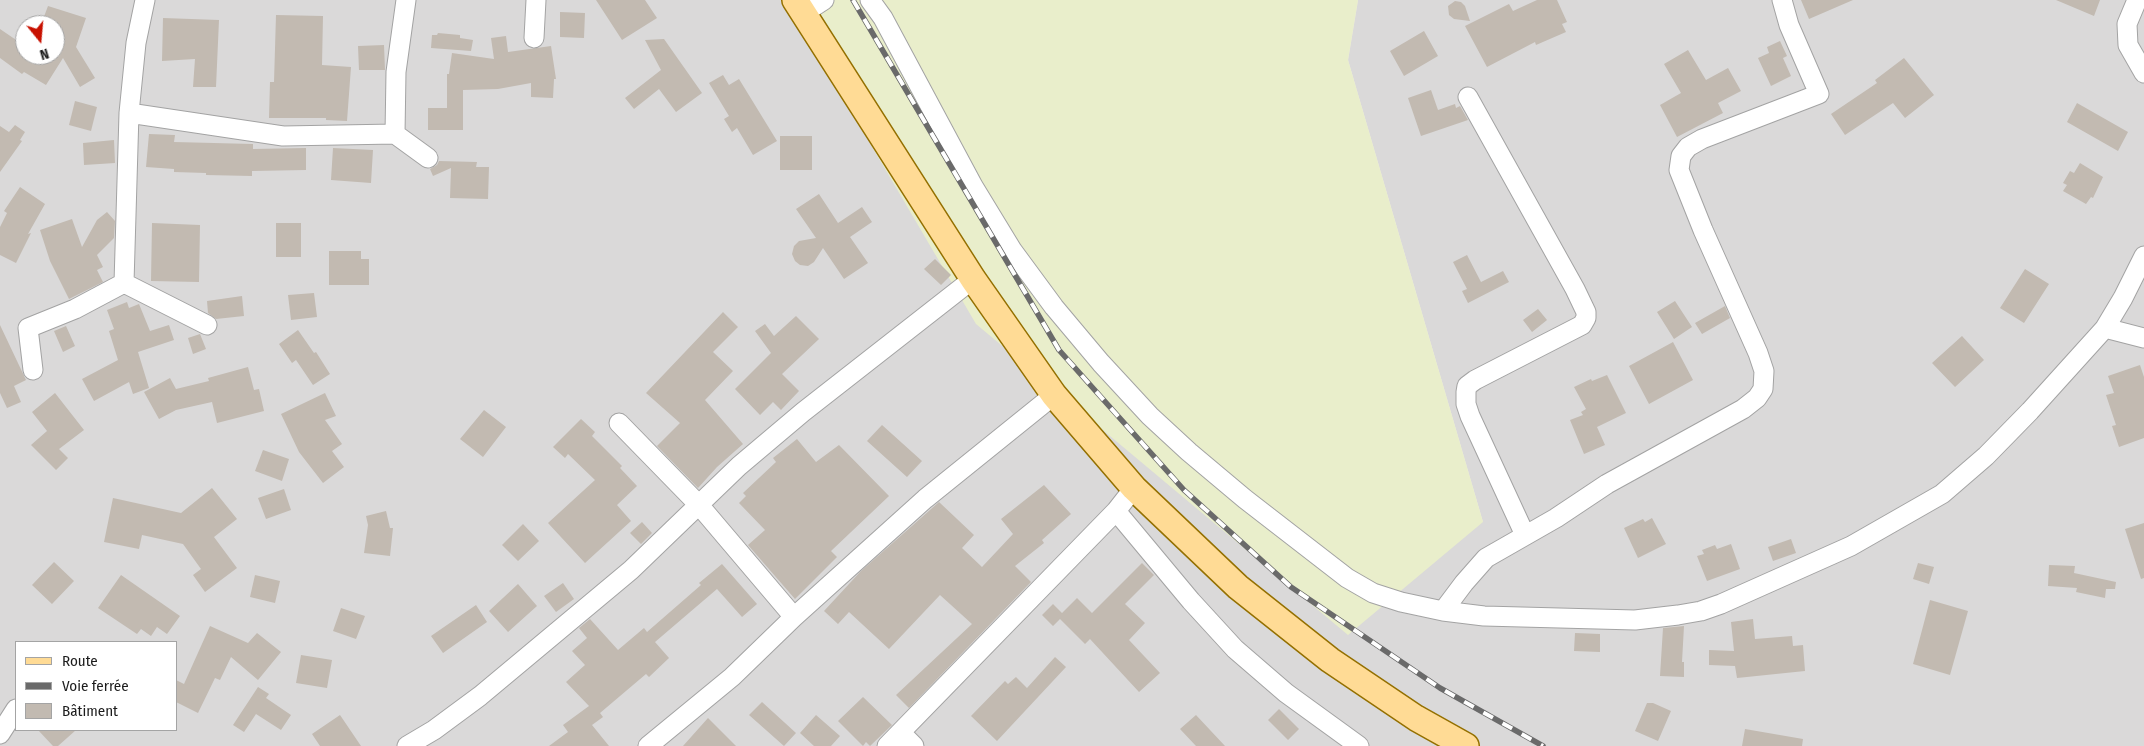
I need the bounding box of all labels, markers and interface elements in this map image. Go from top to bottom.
north arrow [15,15,65,65]
text: N [38,45,51,63]
legend [15,641,178,731]
text: Route [62,652,98,670]
text: Voie ferrée [62,677,129,695]
text: Bâtiment [62,702,118,720]

